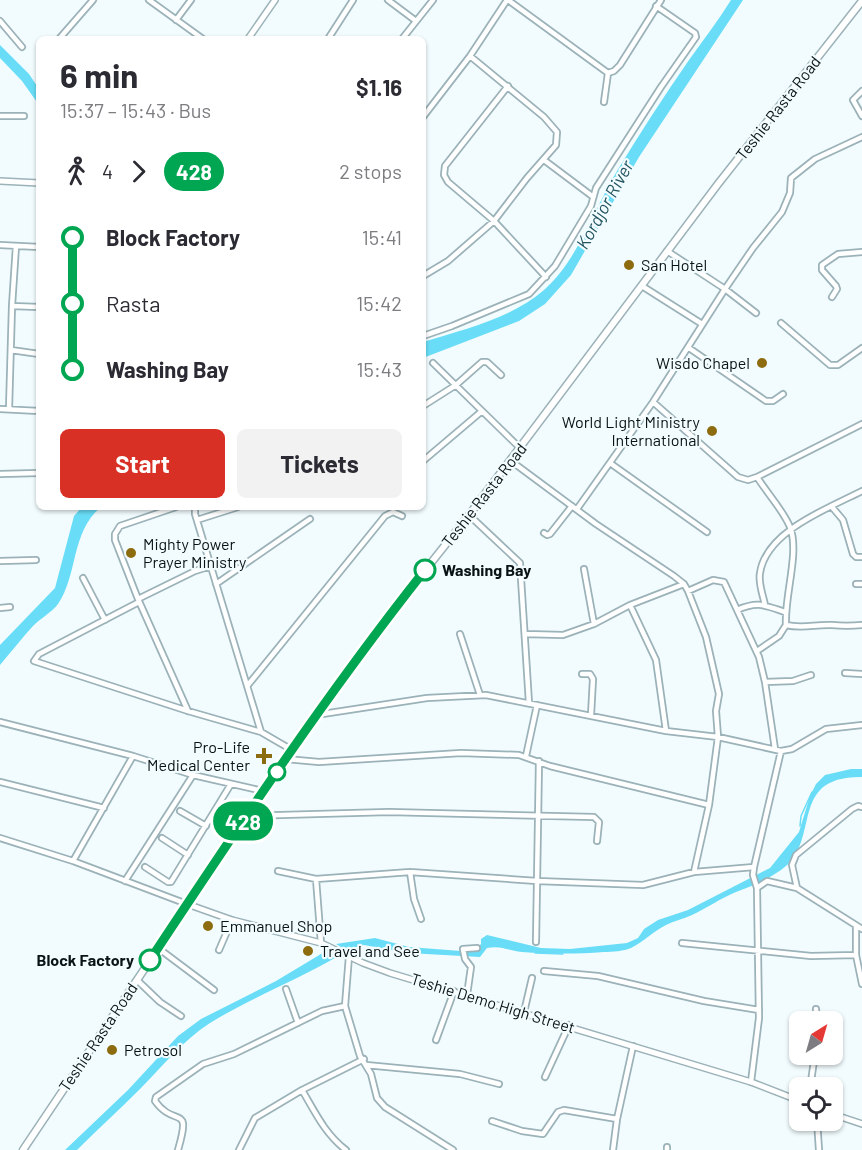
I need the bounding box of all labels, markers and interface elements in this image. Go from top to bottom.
street label: Teshie Rasta Road [731,52,824,163]
text: 6 min [60,55,138,95]
text: $1.16 [356,74,402,100]
text: 15:37 – 15:43 · Bus [60,98,211,122]
icon: walk [60,155,93,188]
icon: forward [122,155,155,188]
water label: Kordjor River [571,156,638,253]
text: 4 [102,159,113,183]
text: 428 [176,159,212,184]
text: 2 stops [339,159,402,183]
text: Block Factory [106,224,240,250]
text: 15:41 [362,225,402,249]
place label: San Hotel [641,255,707,274]
marker: San Hotel [622,258,636,272]
text: Rasta [106,290,161,316]
text: 15:42 [356,291,402,315]
place label: Wisdo Chapel [656,353,750,372]
text: Washing Bay [106,356,229,382]
marker: Wisdo Chapel [755,356,769,370]
text: 15:43 [357,357,402,381]
place label: World Light Ministry International [562,412,701,449]
marker: World Light Ministry International [705,424,719,438]
button: Start [60,429,225,498]
button: Tickets [237,429,402,498]
street label: Teshie Rasta Road [437,439,530,550]
place label: Mighty Power Prayer Ministry [143,534,247,571]
marker: Mighty Power Prayer Ministry [124,546,138,560]
marker: Washing Bay [414,559,436,581]
place label: Washing Bay [442,560,531,579]
place label: Pro-Life Medical Center [147,737,250,774]
marker: Pro-Life Medical Center [255,747,273,765]
unlabelled marker [268,763,286,781]
line badge: 428 [208,802,278,840]
text: 428 [225,809,261,834]
place label: Emmanuel Shop [220,916,332,935]
marker: Emmanuel Shop [201,919,215,933]
place label: Travel and See [320,941,420,960]
marker: Travel and See [301,944,315,958]
marker: Block Factory [139,949,161,971]
place label: Block Factory [36,950,134,969]
street label: Teshie Demo High Street [409,969,577,1037]
street label: Teshie Rasta Road [54,979,141,1095]
north arrow [789,1011,843,1065]
map controls [789,1011,843,1131]
place label: Petrosol [124,1040,182,1059]
marker: Petrosol [105,1043,119,1057]
button: locate [789,1077,843,1131]

